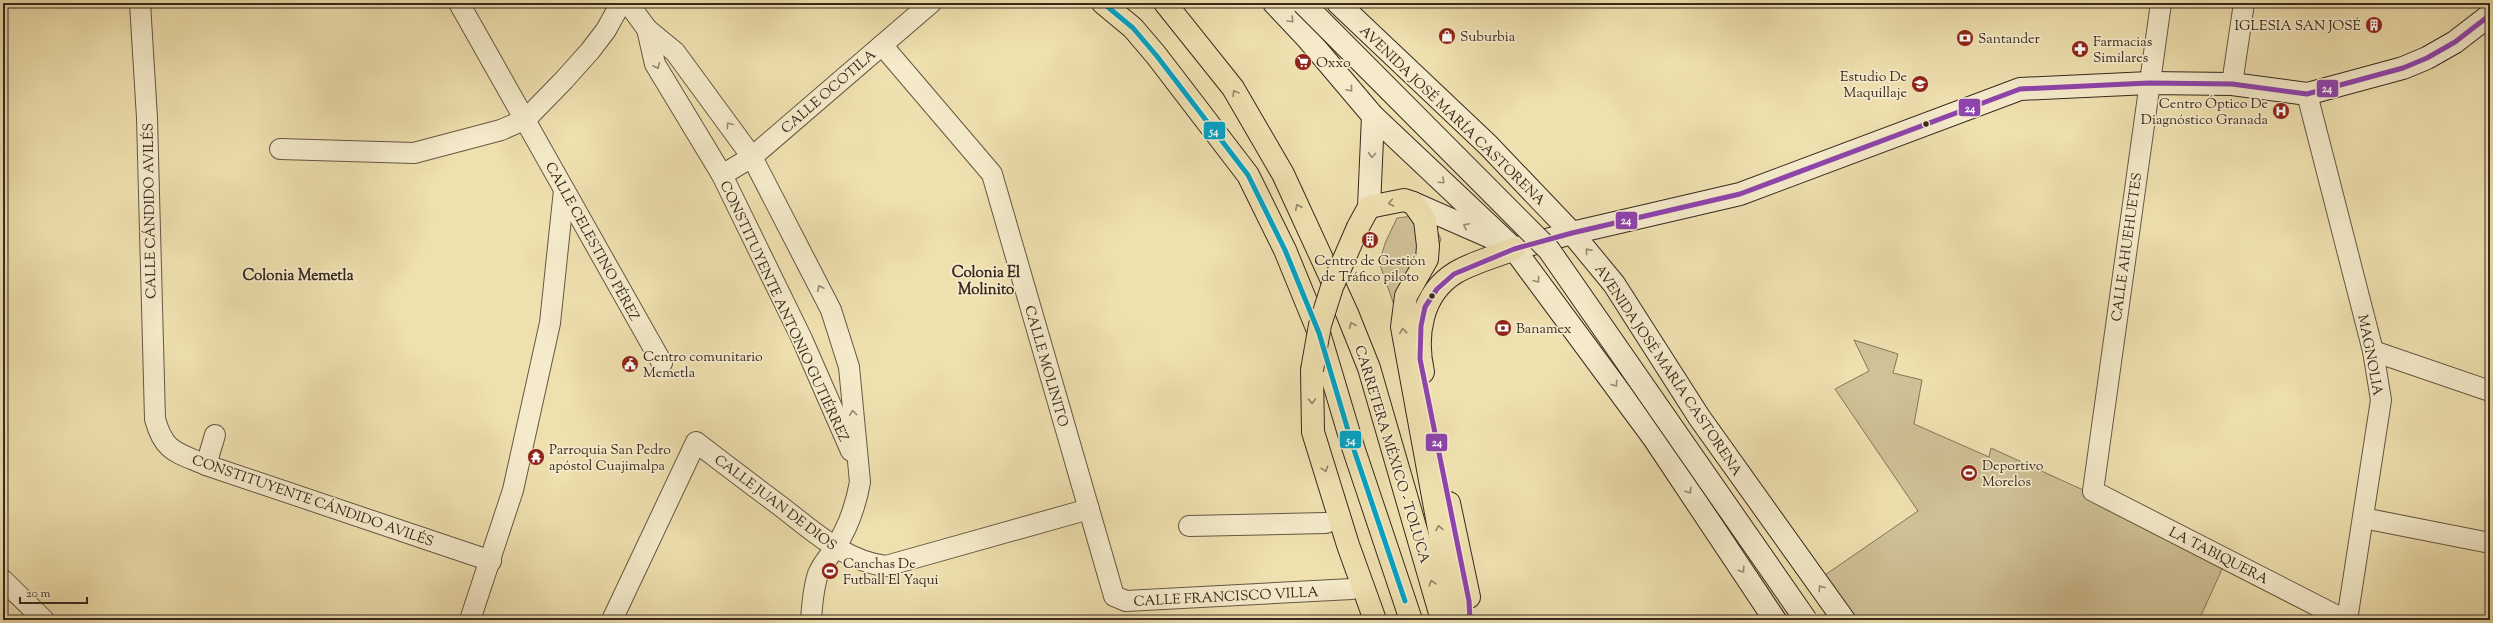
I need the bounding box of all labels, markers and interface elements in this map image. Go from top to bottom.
one-way arrow [1286,15,1294,23]
building icon: IGLESIA SAN JOSÉ [2364,15,2384,35]
place label: IGLESIA SAN JOSÉ [2235,17,2362,37]
street label: AVENIDA JOSÉ MARÍA CASTORENA [1354,22,1549,211]
shop icon: Suburbia [1437,26,1457,46]
place label: Suburbia [1460,28,1516,48]
bank icon: Santander [1955,28,1975,48]
place label: Santander [1978,30,2041,50]
place label: Farmacias Similares [2093,33,2152,69]
pharmacy icon: Farmacias Similares [2070,39,2090,59]
street label: CALLE OCOTILA [778,45,882,139]
supermarket icon: Oxxo [1293,52,1313,72]
place label: Oxxo [1316,54,1351,74]
one-way arrow [652,62,660,70]
place label: Estudio De Maquillaje [1840,68,1907,104]
school or university icon: Estudio De Maquillaje [1910,74,1930,94]
line badge: 24 [2316,79,2339,98]
text: 24 [2322,81,2333,97]
one-way arrow [1346,85,1353,92]
one-way arrow [1233,90,1240,97]
place label: Centro Óptico De Diagnóstico Granada [2141,95,2269,131]
line badge: 24 [1958,98,1981,117]
text: 24 [1965,101,1976,117]
hospital icon: Centro Óptico De Diagnóstico Granada [2271,101,2291,121]
unlabelled marker [1921,119,1931,129]
line badge: 54 [1203,121,1226,140]
street label: CALLE CÁNDIDO AVILÉS [139,123,163,299]
one-way arrow [727,123,734,130]
text: 54 [1208,124,1219,140]
one-way arrow [1368,152,1377,158]
street label: CALLE CELESTINO PÉREZ [539,159,643,325]
street label: CALLE AHUEHUETES [2108,171,2148,323]
one-way arrow [1437,176,1445,183]
street label: CONSTITUYENTE ANTONIO GUTIÉRREZ [714,178,853,446]
one-way arrow [1388,198,1394,206]
one-way arrow [1295,203,1303,211]
line badge: 24 [1615,211,1638,230]
text: 24 [1621,213,1632,229]
one-way arrow [1463,223,1471,231]
building icon: Centro de Gestión de Tráfico piloto [1360,230,1380,250]
one-way arrow [1585,249,1592,256]
place label: Centro de Gestión de Tráfico piloto [1314,252,1426,288]
street label: AVENIDA JOSÉ MARÍA CASTORENA [1589,261,1746,481]
district label: Colonia El Molinito [952,263,1021,301]
district label: Colonia Memetla [242,266,354,287]
one-way arrow [1533,275,1540,282]
one-way arrow [817,285,824,292]
unlabelled marker [1427,291,1437,301]
street label: CALLE MOLINITO [1018,303,1072,430]
street label: MAGNOLIA [2351,313,2387,398]
bank icon: Banamex [1493,318,1513,338]
place label: Banamex [1516,320,1572,340]
one-way arrow [1348,321,1356,328]
one-way arrow [1399,328,1408,334]
street label: CARRETERA MÉXICO - TOLUCA [1348,343,1434,567]
place label: Centro comunitario Memetla [643,348,763,384]
public building icon: Centro comunitario Memetla [620,354,640,374]
one-way arrow [1610,380,1617,387]
one-way arrow [1308,398,1316,404]
one-way arrow [849,410,858,416]
line badge: 54 [1339,430,1362,449]
text: 54 [1345,433,1356,449]
line badge: 24 [1425,433,1448,452]
text: 24 [1432,435,1443,451]
place label: Parroquia San Pedro apóstol Cuajimalpa [549,441,671,477]
temple icon: Parroquia San Pedro apóstol Cuajimalpa [526,447,546,467]
street label: CONSTITUYENTE CÁNDIDO AVILÉS [189,451,436,553]
street label: CALLE JUAN DE DIOS [709,451,840,556]
place label: Deportivo Morelos [1982,457,2044,493]
sports icon: Deportivo Morelos [1959,463,1979,483]
one-way arrow [1320,466,1329,473]
one-way arrow [1684,487,1692,494]
street label: LA TABIQUERA [2165,523,2272,591]
one-way arrow [1435,524,1444,531]
place label: Canchas De Futball El Yaqui [843,555,939,591]
sports icon: Canchas De Futball El Yaqui [820,561,840,581]
one-way arrow [1737,566,1744,573]
scale bar [20,579,87,605]
one-way arrow [1428,579,1437,586]
street label: CALLE FRANCISCO VILLA [1133,583,1320,613]
text: 20 m [26,585,51,603]
one-way arrow [1819,586,1826,593]

